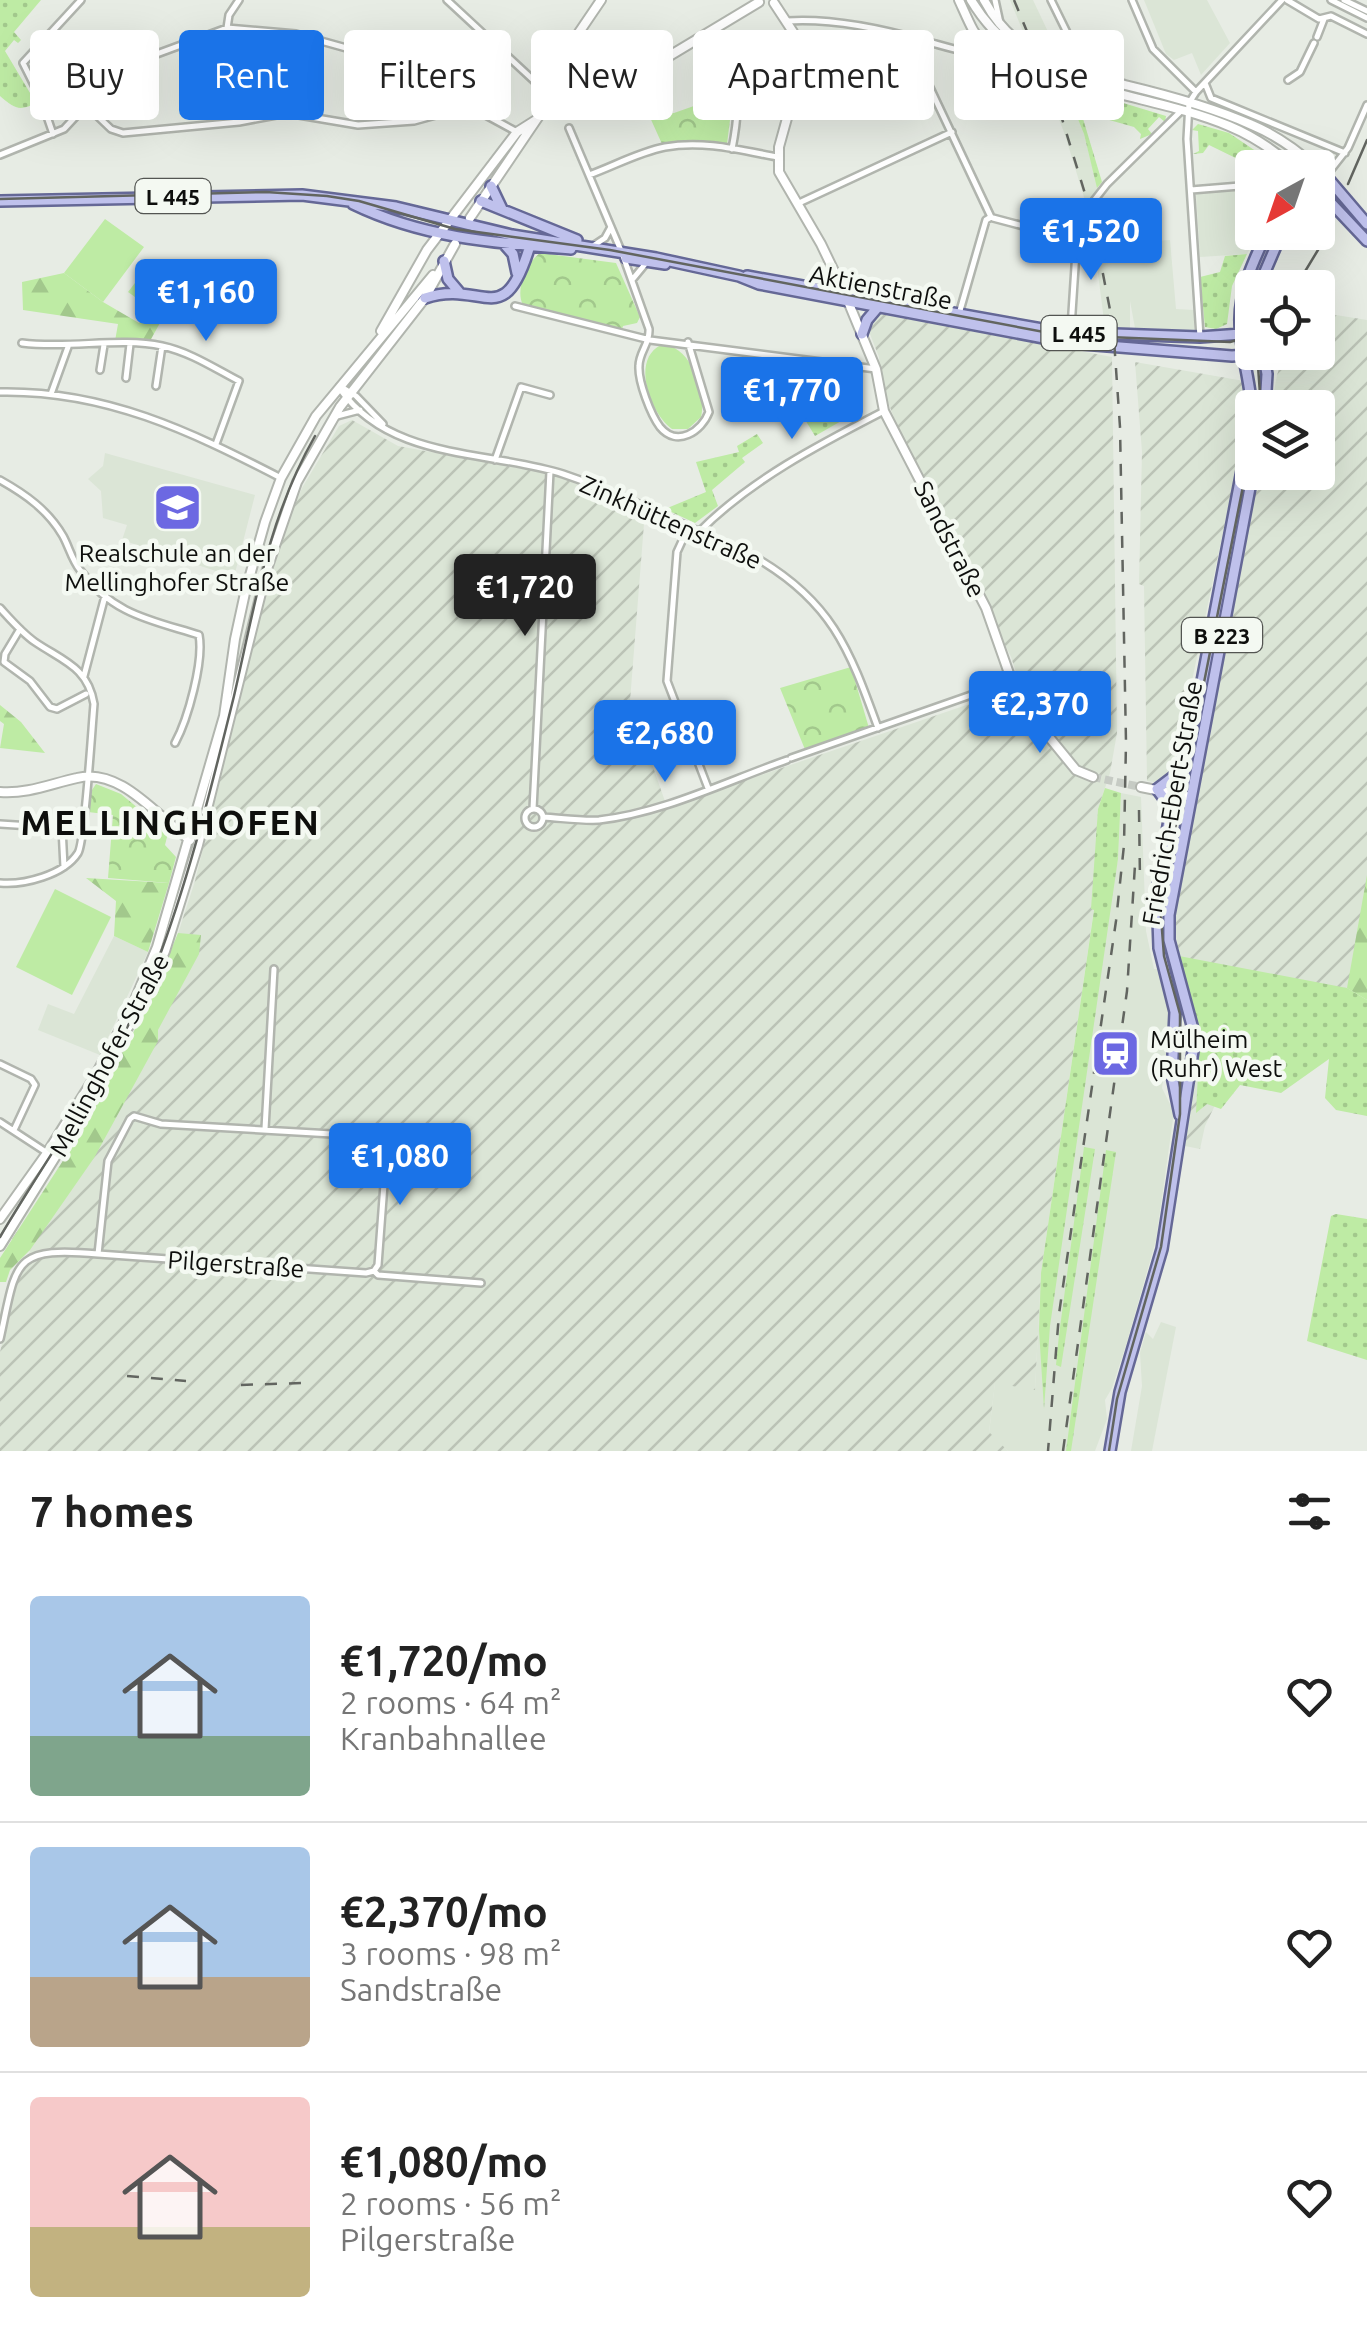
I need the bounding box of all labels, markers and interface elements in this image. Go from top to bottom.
chip: Buy [30,30,159,120]
chip: Rent [179,30,324,120]
chip: Filters [344,30,511,120]
chip: New [531,30,673,120]
chip: Apartment [693,30,934,120]
chip: House [954,30,1124,120]
north arrow [1235,150,1335,250]
map controls [1235,150,1335,490]
road number: L 445 [136,179,210,213]
pin: €1,520 [1010,198,1172,283]
text: €1,520 [1042,212,1140,248]
pin: €1,160 [125,259,287,344]
street label: Aktienstraße [807,259,955,315]
button: locate [1235,270,1335,370]
text: €1,160 [157,273,255,309]
road number: L 445 [1042,316,1116,350]
pin: €1,770 [711,357,873,442]
text: €1,770 [743,371,841,407]
button: layers [1235,390,1335,490]
street label: Zinkhüttenstraße [576,469,766,575]
street label: Sandstraße [909,476,991,602]
school or university icon: Realschule an der Mellinghofer Straße [151,481,203,533]
place label: Realschule an der Mellinghofer Straße [65,539,289,596]
pin: €1,720 [444,554,606,639]
text: €1,720 [476,568,574,604]
road number: B 223 [1182,618,1262,652]
pin: €2,370 [959,671,1121,756]
street label: Friedrich-Ebert-Straße [1137,679,1207,927]
text: €2,370 [991,685,1089,721]
pin: €2,680 [584,700,746,785]
text: €2,680 [616,714,714,750]
district label: MELLINGHOFEN [21,802,321,842]
street label: Mellinghofer Straße [44,949,174,1161]
place label: Mülheim (Ruhr) West [1150,1025,1282,1082]
station icon: Mülheim (Ruhr) West [1089,1027,1141,1079]
pin: €1,080 [319,1123,481,1208]
text: €1,080 [351,1137,449,1173]
street label: Pilgerstraße [167,1245,305,1283]
icon: filters [1282,1484,1337,1539]
text: 7 homes [30,1488,194,1535]
icon: home [110,1636,230,1756]
text: €1,720/mo [340,1637,548,1684]
icon: heart [1282,1669,1337,1724]
text: 2 rooms · 64 m² [340,1684,561,1720]
text: Kranbahnallee [340,1720,547,1756]
icon: home [110,1887,230,2007]
text: €2,370/mo [340,1888,548,1935]
icon: heart [1282,1920,1337,1975]
text: 3 rooms · 98 m² [340,1935,561,1971]
text: Sandstraße [340,1971,502,2007]
icon: home [110,2137,230,2257]
text: €1,080/mo [340,2138,548,2185]
icon: heart [1282,2170,1337,2225]
text: 2 rooms · 56 m² [340,2185,561,2221]
text: Pilgerstraße [340,2221,515,2257]

